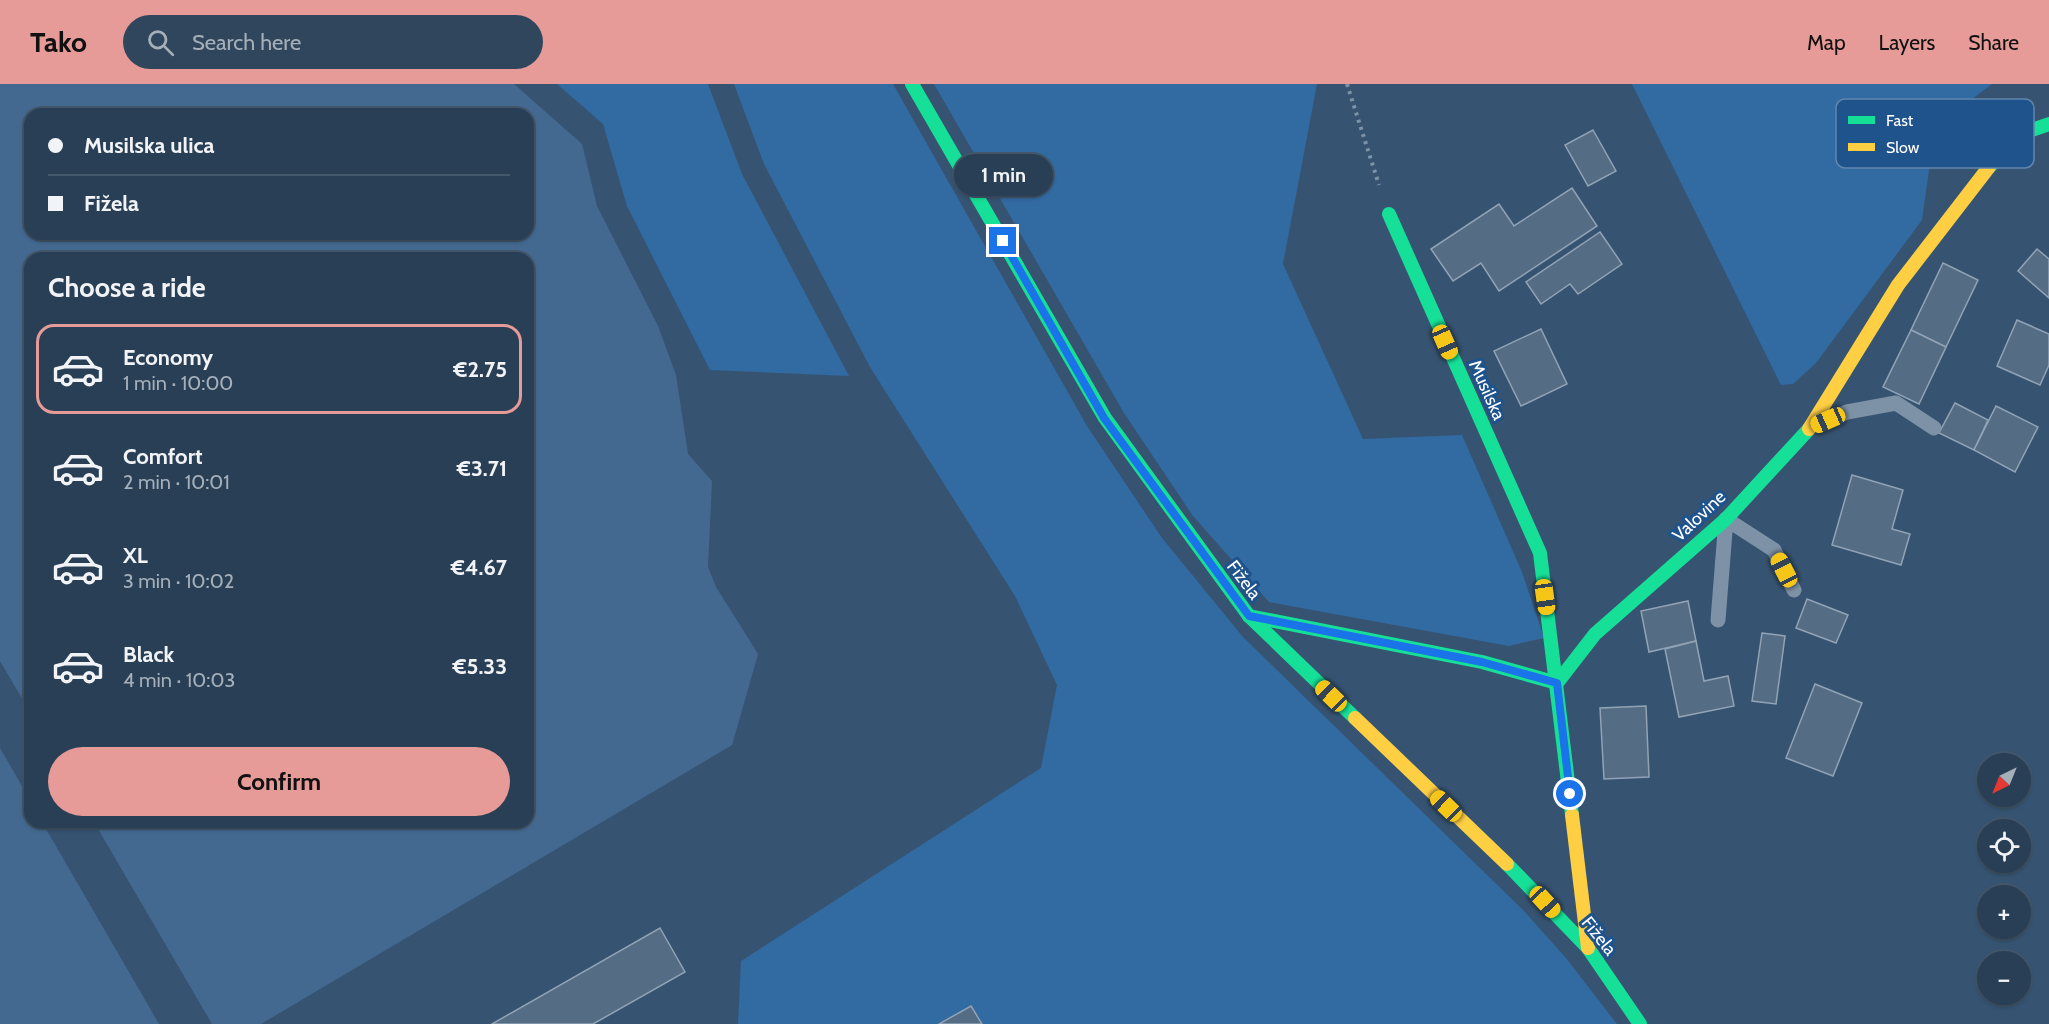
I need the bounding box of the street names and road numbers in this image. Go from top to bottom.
street label: Musilska [1464,357,1510,424]
street label: Valovine [1668,486,1730,546]
street label: Fižela [1222,556,1266,604]
street label: Fižela [1577,912,1621,960]

